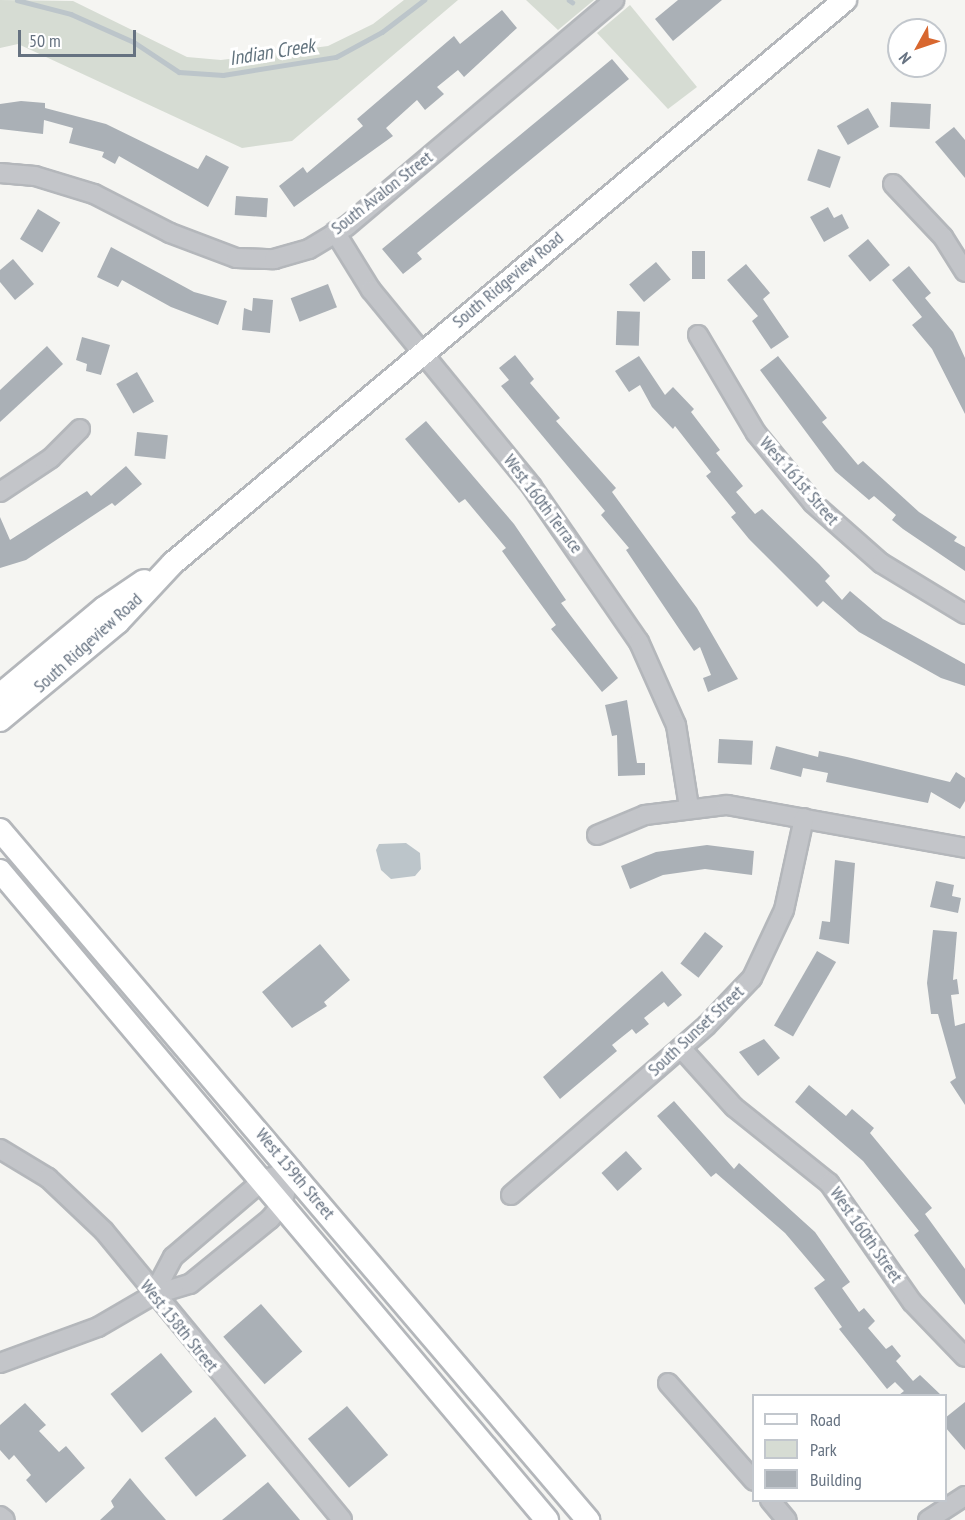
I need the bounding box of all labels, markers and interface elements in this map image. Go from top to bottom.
scale bar [21,18,140,56]
north arrow [887,18,947,78]
text: 50 m [29,29,61,52]
water label: Indian Creek [228,33,316,71]
text: N [894,49,915,68]
street label: South Avalon Street [327,147,437,239]
street label: South Ridgeview Road [448,227,568,333]
street label: West 161st Street [755,432,843,530]
street label: West 160th Terrace [499,450,587,558]
street label: South Ridgeview Road [29,589,147,697]
street label: South Sunset Street [644,981,748,1081]
street label: West 159th Street [251,1124,339,1224]
street label: West 160th Street [825,1183,907,1287]
street label: West 158th Street [135,1276,223,1376]
legend [752,1394,947,1502]
text: Road [810,1408,841,1431]
text: Park [810,1438,837,1461]
text: Building [810,1468,862,1491]

